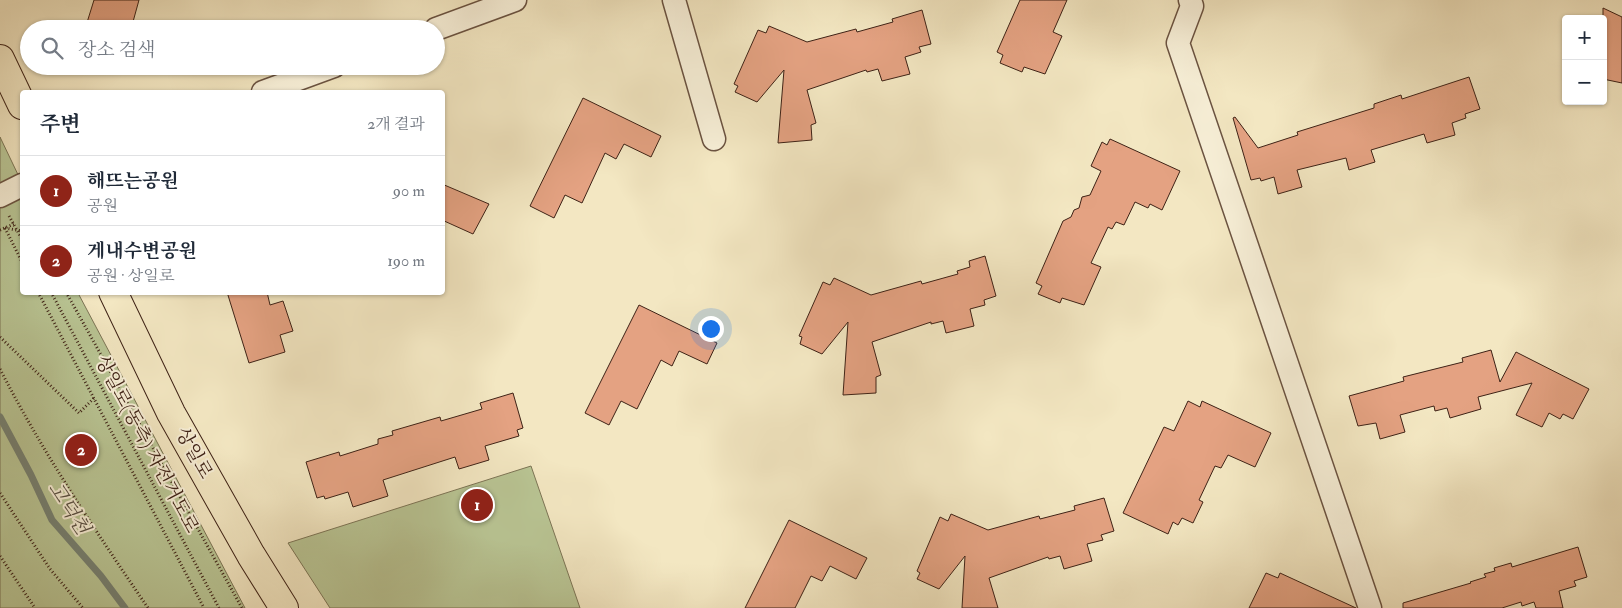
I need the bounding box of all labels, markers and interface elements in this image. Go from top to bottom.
map controls [1562,15,1607,105]
button: + [1562,15,1607,60]
search box [20,20,445,75]
icon: search [38,34,66,62]
text: 장소 검색 [78,38,155,62]
button: − [1562,60,1607,105]
text: 주변 [40,111,81,138]
text: 2개 결과 [367,114,425,134]
text: 해뜨는공원 [87,169,179,193]
text: 1 [53,181,59,201]
text: 90 m [393,181,425,201]
text: 공원 [87,196,118,216]
text: 게내수변공원 [87,239,197,263]
text: 2 [52,251,60,271]
text: 190 m [387,251,425,271]
text: 공원 · 상일로 [87,266,174,286]
your location [698,316,724,342]
street label: 상일로(동측) 자전거도로 [90,351,204,537]
street label: 상일로 [171,423,217,483]
pin: 2 [65,431,97,469]
water label: 고덕천 [43,477,96,541]
pin: 1 [461,486,493,524]

